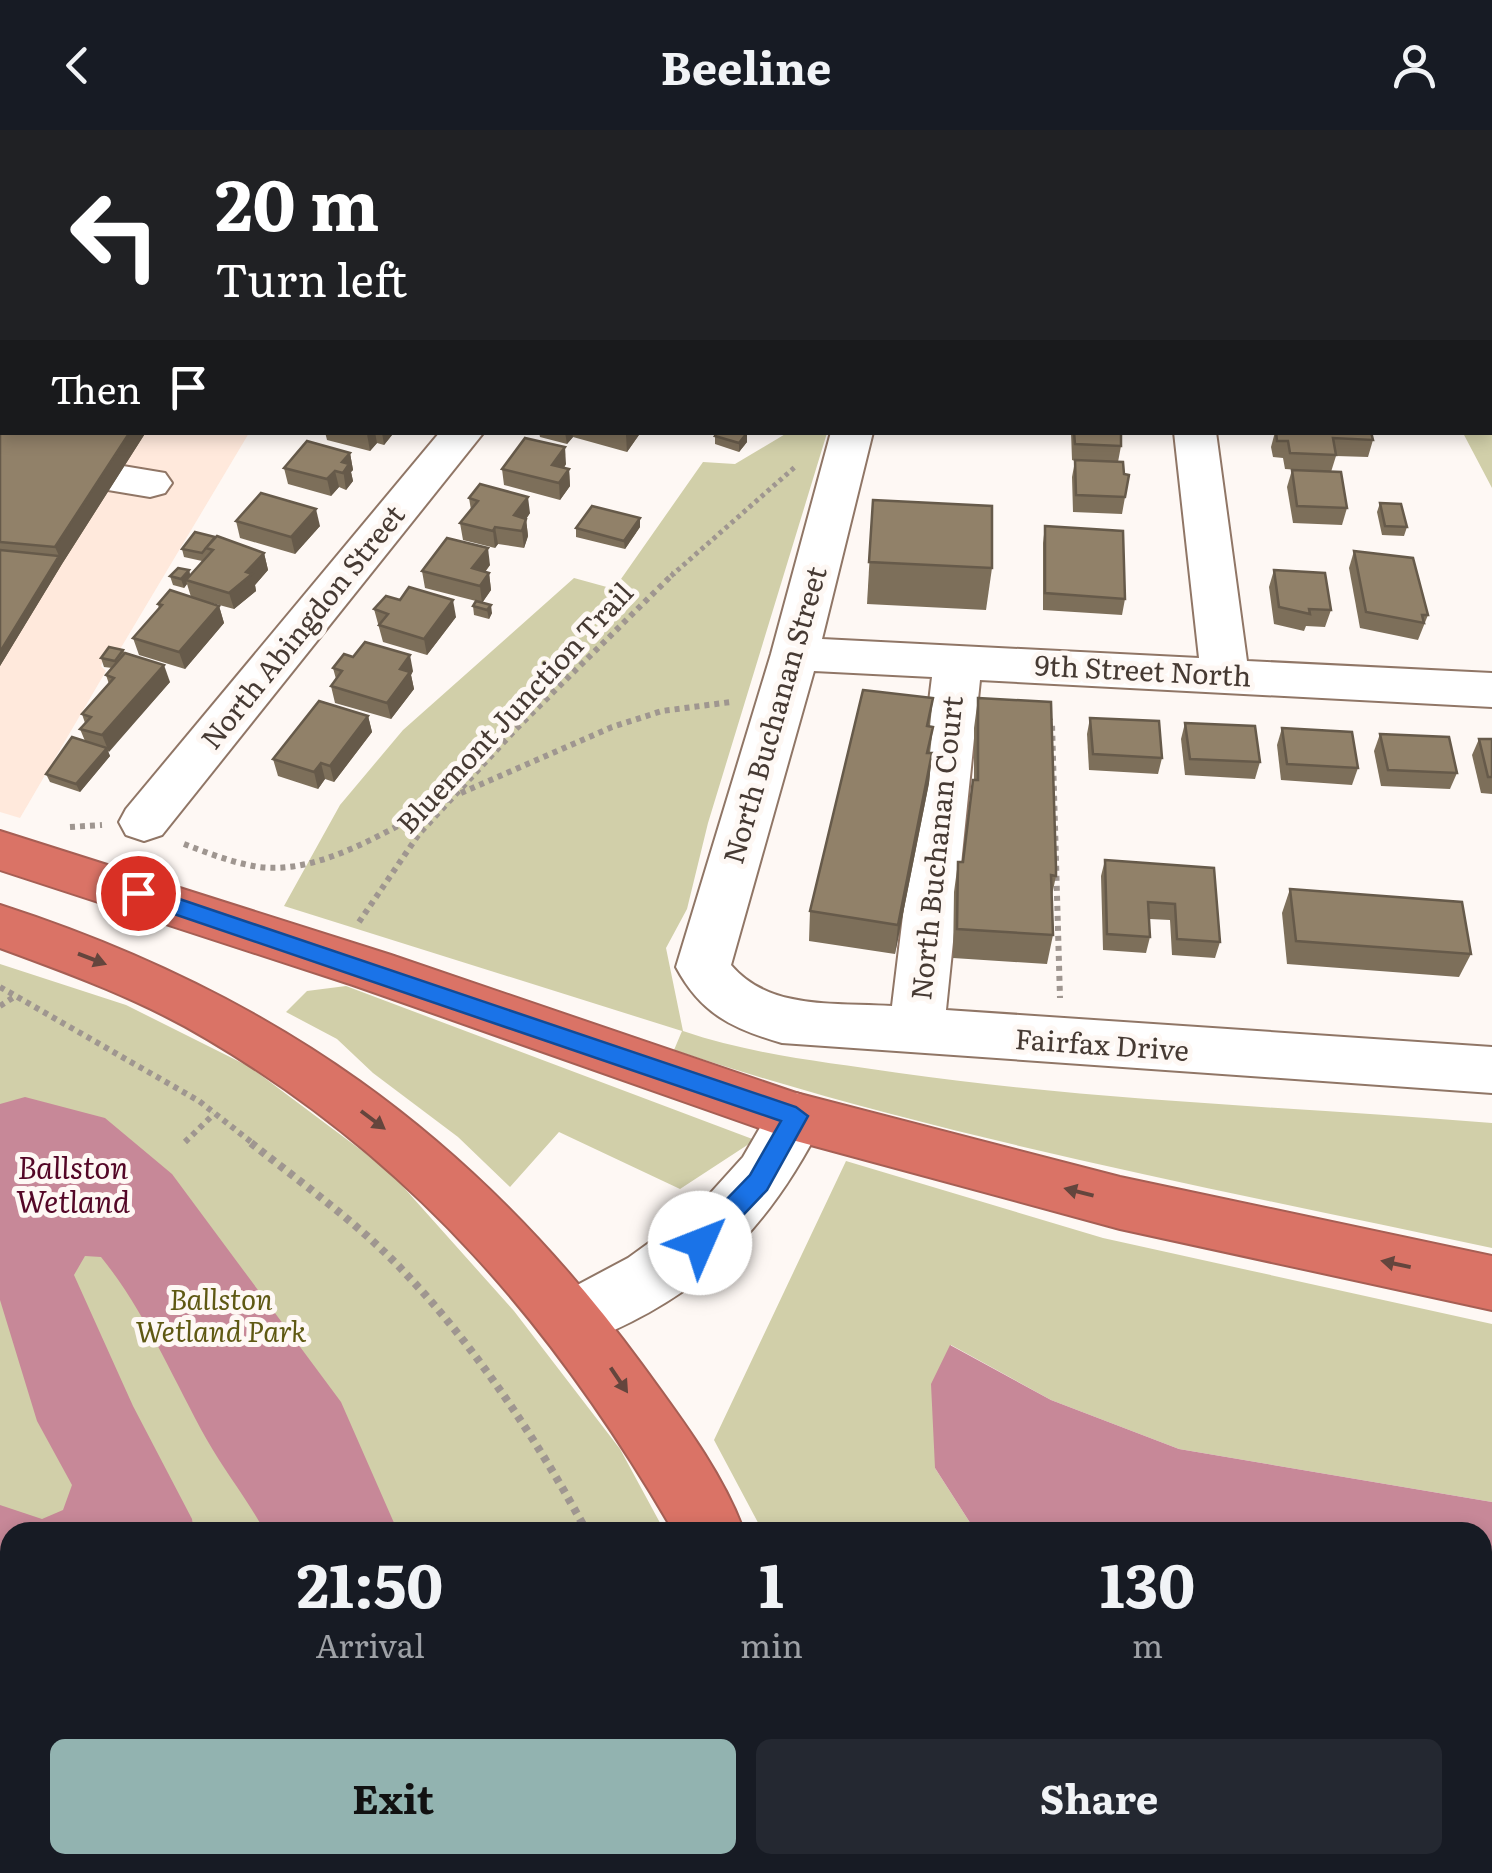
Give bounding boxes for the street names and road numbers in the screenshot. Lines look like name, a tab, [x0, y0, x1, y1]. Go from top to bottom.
street label: North Abingdon Street	[189, 494, 414, 757]
street label: North Buchanan Street	[710, 560, 836, 868]
street label: Bluemont Junction Trail	[386, 572, 641, 842]
street label: 9th Street North	[1034, 642, 1253, 696]
street label: North Buchanan Court	[898, 693, 972, 1002]
street label: Fairfax Drive	[1014, 1016, 1191, 1070]

